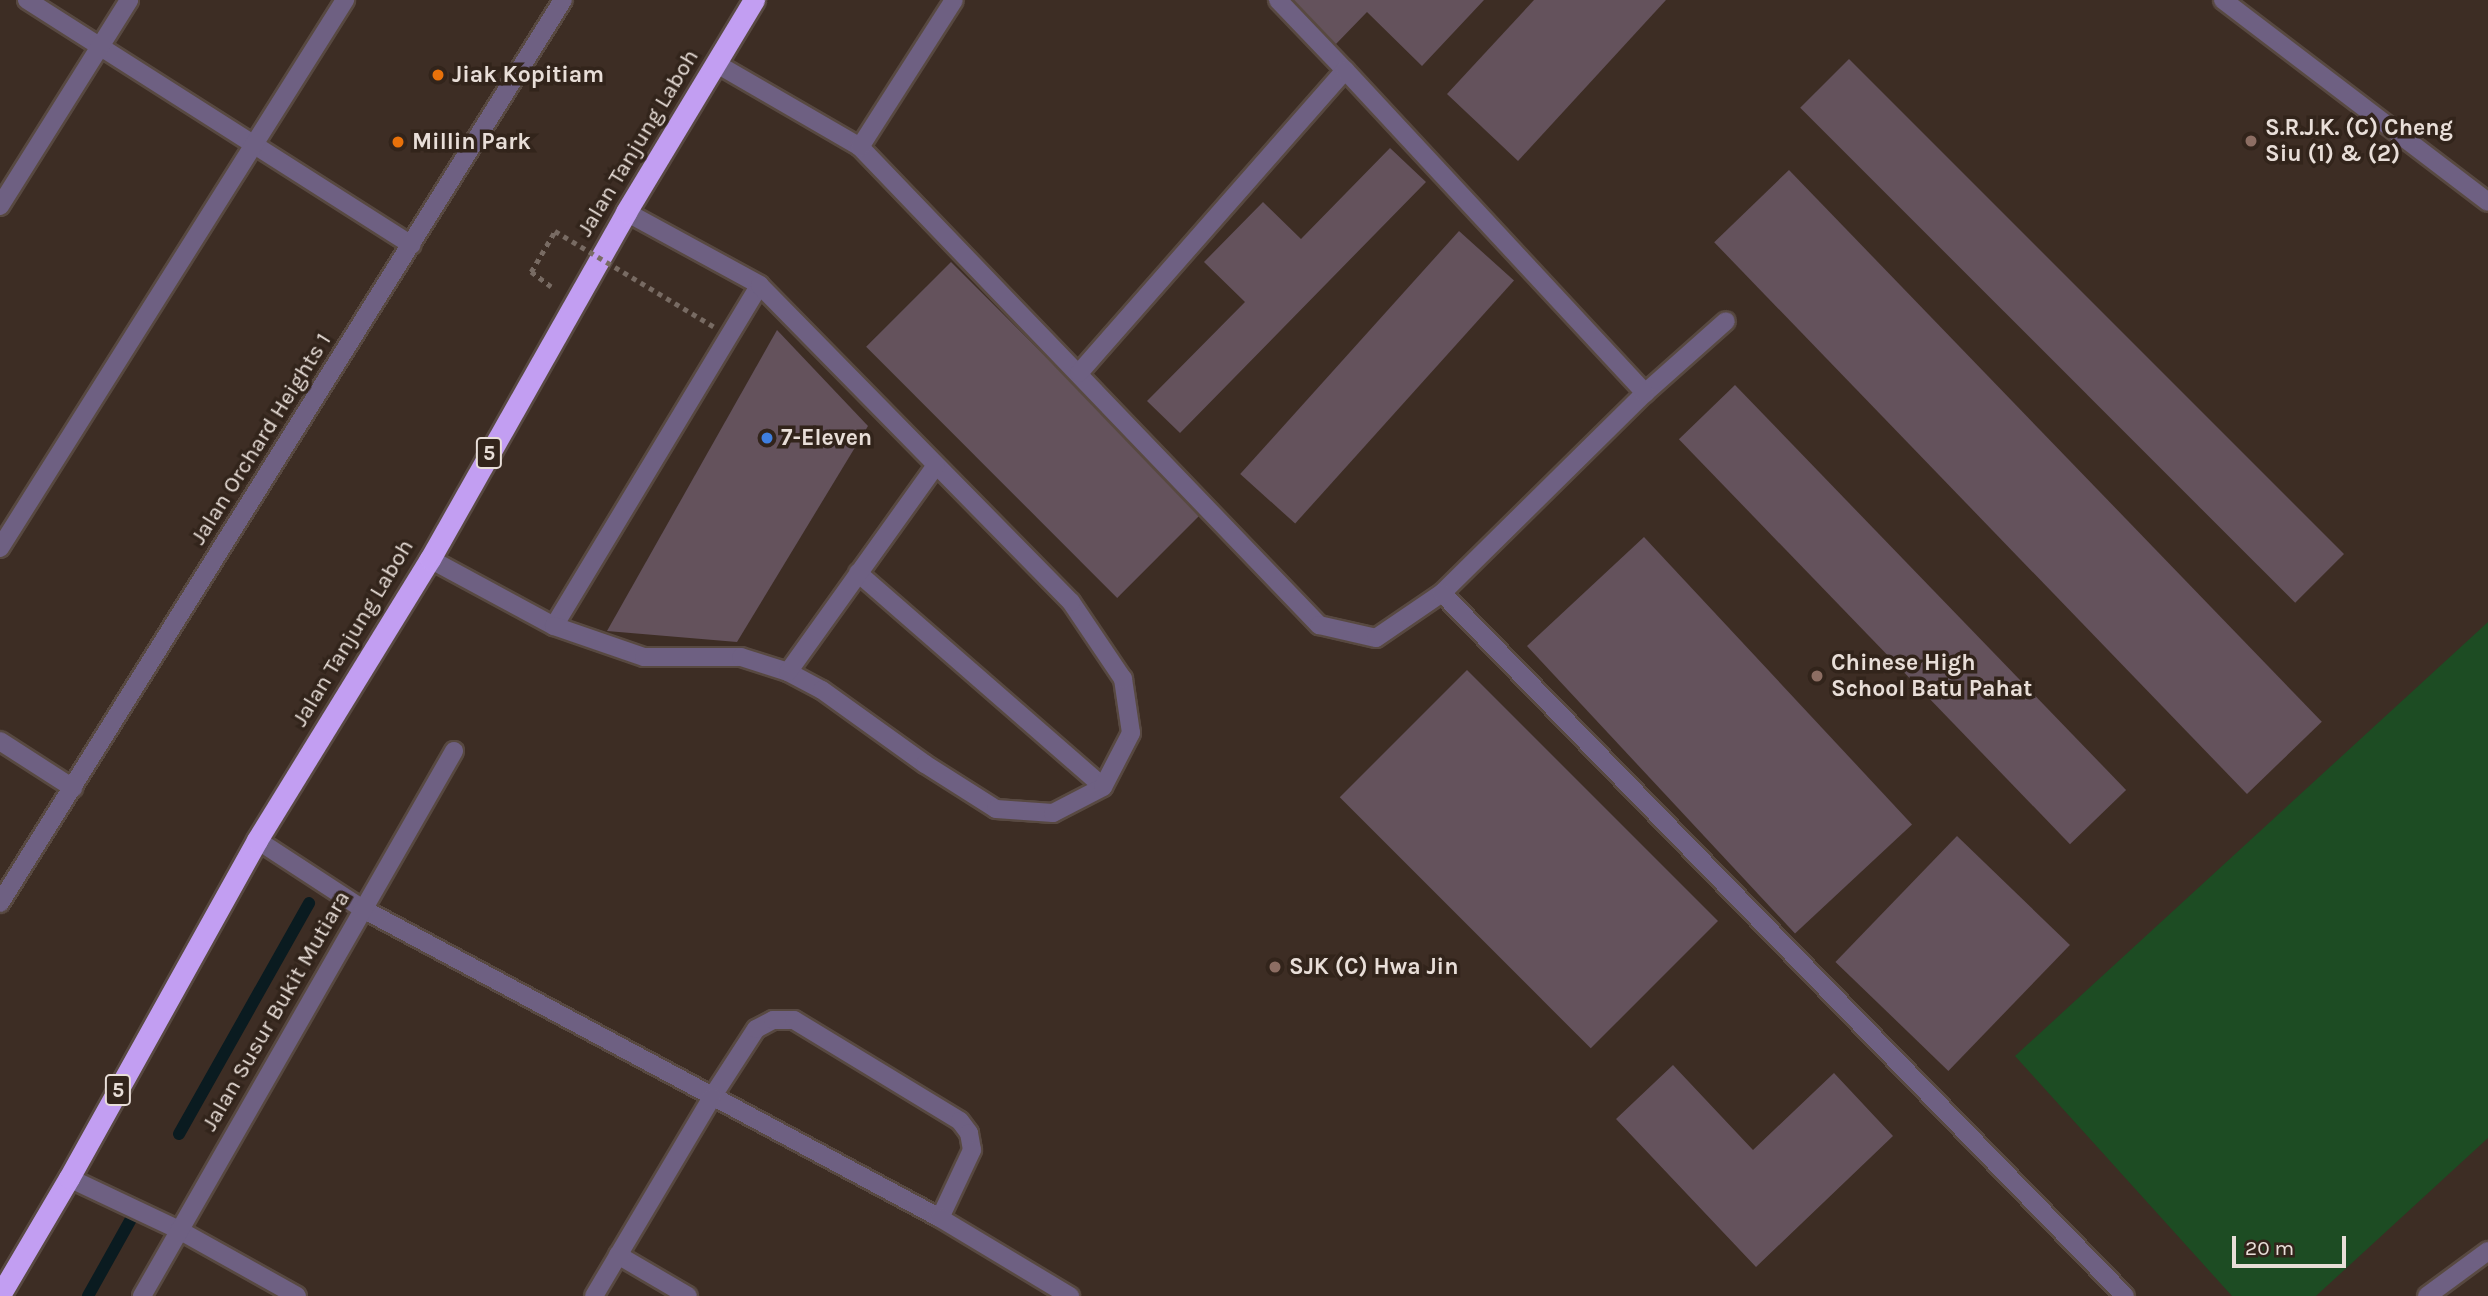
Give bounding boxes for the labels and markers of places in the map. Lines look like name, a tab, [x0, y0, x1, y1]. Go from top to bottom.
place label: Jiak Kopitiam	[452, 61, 604, 89]
marker: Jiak Kopitiam	[430, 67, 446, 83]
place label: S.R.J.K. (C) Cheng Siu (1) & (2)	[2265, 114, 2453, 168]
place label: Millin Park	[412, 128, 531, 156]
marker: S.R.J.K. (C) Cheng Siu (1) & (2)	[2243, 133, 2259, 149]
marker: Millin Park	[390, 134, 406, 150]
place label: 7-Eleven	[781, 424, 872, 452]
marker: 7-Eleven	[759, 430, 775, 446]
place label: Chinese High School Batu Pahat	[1831, 649, 2032, 703]
marker: Chinese High School Batu Pahat	[1809, 668, 1825, 684]
place label: SJK (C) Hwa Jin	[1289, 953, 1458, 981]
marker: SJK (C) Hwa Jin	[1267, 959, 1283, 975]

